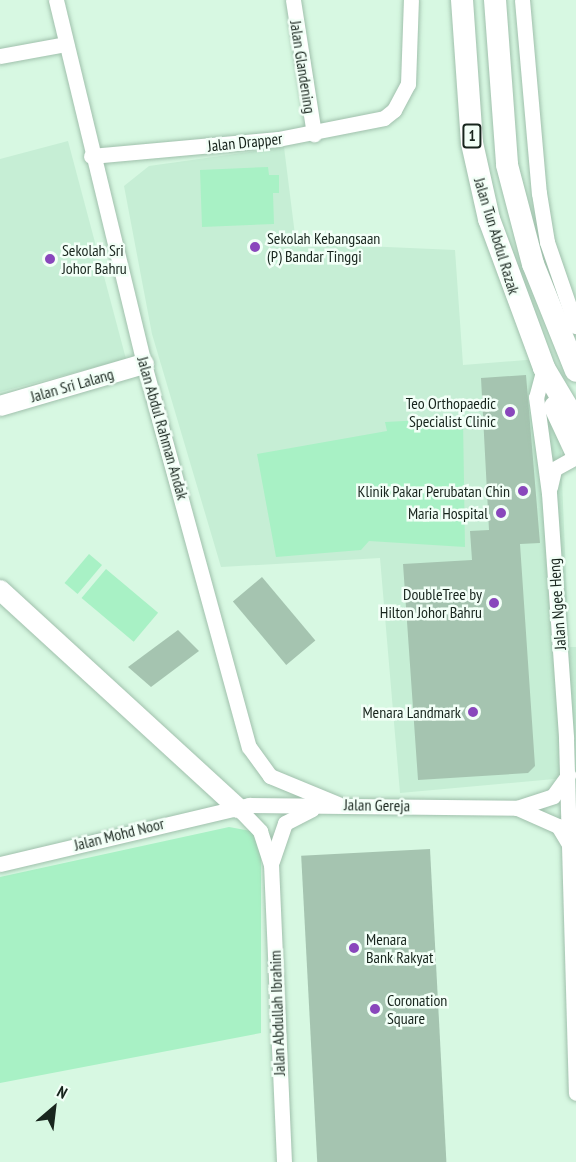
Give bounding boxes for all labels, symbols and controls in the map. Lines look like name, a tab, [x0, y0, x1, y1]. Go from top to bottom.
street label: Jalan Glandening	[286, 19, 320, 115]
road number: 1	[462, 124, 482, 148]
street label: Jalan Drapper	[207, 129, 283, 155]
street label: Jalan Tun Abdul Razak	[470, 175, 524, 297]
place label: Sekolah Kebangsaan (P) Bandar Tinggi	[267, 228, 380, 266]
place label: Sekolah Sri Johor Bahru	[62, 240, 127, 278]
marker: Sekolah Kebangsaan (P) Bandar Tinggi	[248, 240, 262, 254]
marker: Sekolah Sri Johor Bahru	[43, 252, 57, 266]
street label: Jalan Abdul Rahman Andak	[133, 354, 193, 502]
street label: Jalan Sri Lalang	[28, 364, 116, 406]
place label: Teo Orthopaedic Specialist Clinic	[406, 393, 496, 431]
marker: Teo Orthopaedic Specialist Clinic	[501, 403, 519, 421]
place label: Klinik Pakar Perubatan Chin	[357, 481, 510, 501]
marker: Klinik Pakar Perubatan Chin	[514, 482, 532, 500]
place label: Maria Hospital	[408, 503, 488, 523]
marker: Maria Hospital	[492, 504, 510, 522]
street label: Jalan Ngee Heng	[544, 557, 570, 651]
place label: DoubleTree by Hilton Johor Bahru	[380, 584, 482, 622]
marker: DoubleTree by Hilton Johor Bahru	[487, 596, 501, 610]
place label: Menara Landmark	[362, 702, 461, 722]
marker: Menara Landmark	[466, 705, 480, 719]
street label: Jalan Gereja	[344, 795, 410, 815]
street label: Jalan Mohd Noor	[72, 814, 166, 854]
place label: Menara Bank Rakyat	[366, 929, 434, 967]
marker: Menara Bank Rakyat	[347, 941, 361, 955]
street label: Jalan Abdullah Ibrahim	[265, 950, 289, 1076]
place label: Coronation Square	[387, 990, 447, 1028]
marker: Coronation Square	[368, 1002, 382, 1016]
north arrow	[24, 1078, 84, 1138]
text: N	[54, 1081, 71, 1103]

